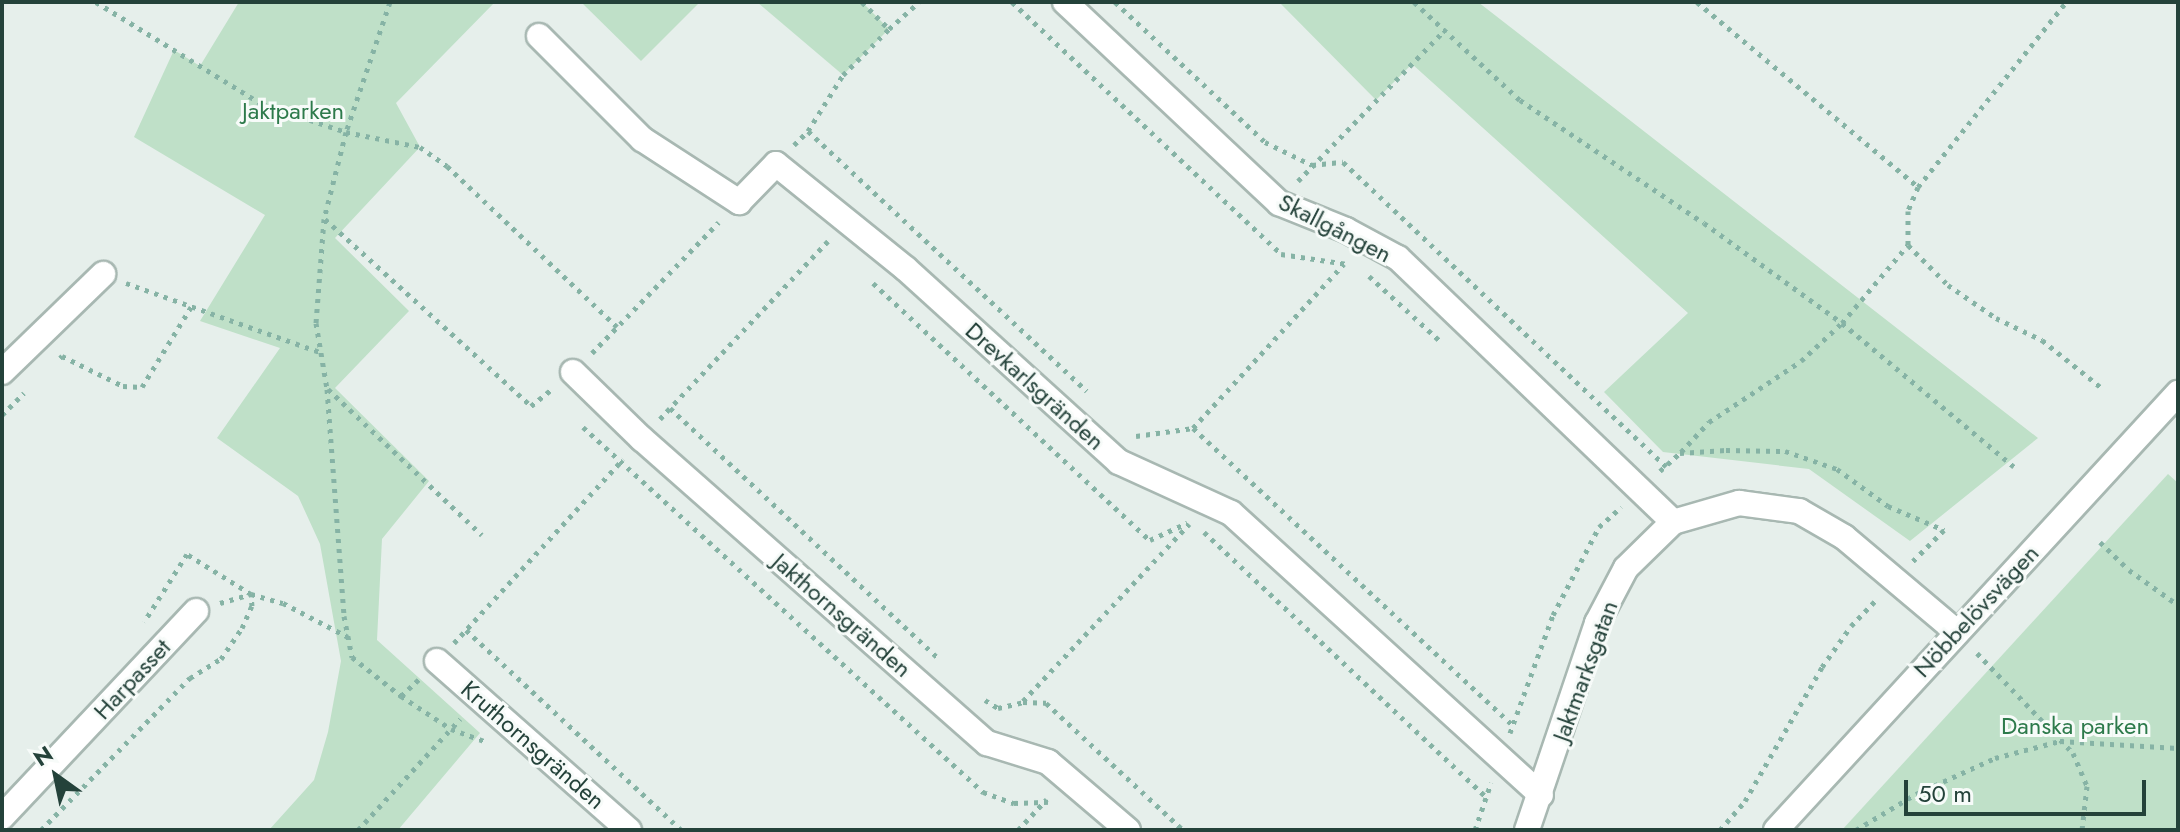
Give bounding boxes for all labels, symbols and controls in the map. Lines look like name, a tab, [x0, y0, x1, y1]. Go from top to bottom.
park label: Jaktparken	[242, 97, 344, 125]
street label: Skallgången	[1274, 187, 1396, 269]
street label: Drevkarlsgränden	[960, 316, 1110, 456]
street label: Nöbbelövsvägen	[1907, 539, 2045, 683]
street label: Jakthornsgränden	[767, 547, 917, 683]
street label: Jaktmarksgatan	[1546, 597, 1624, 745]
street label: Harpasset	[87, 633, 177, 725]
street label: Kruthornsgränden	[455, 675, 611, 815]
park label: Danska parken	[2001, 712, 2149, 740]
north arrow	[16, 736, 96, 816]
text: N	[27, 738, 59, 774]
scale bar	[1908, 764, 2150, 814]
text: 50 m	[1918, 776, 1972, 811]

